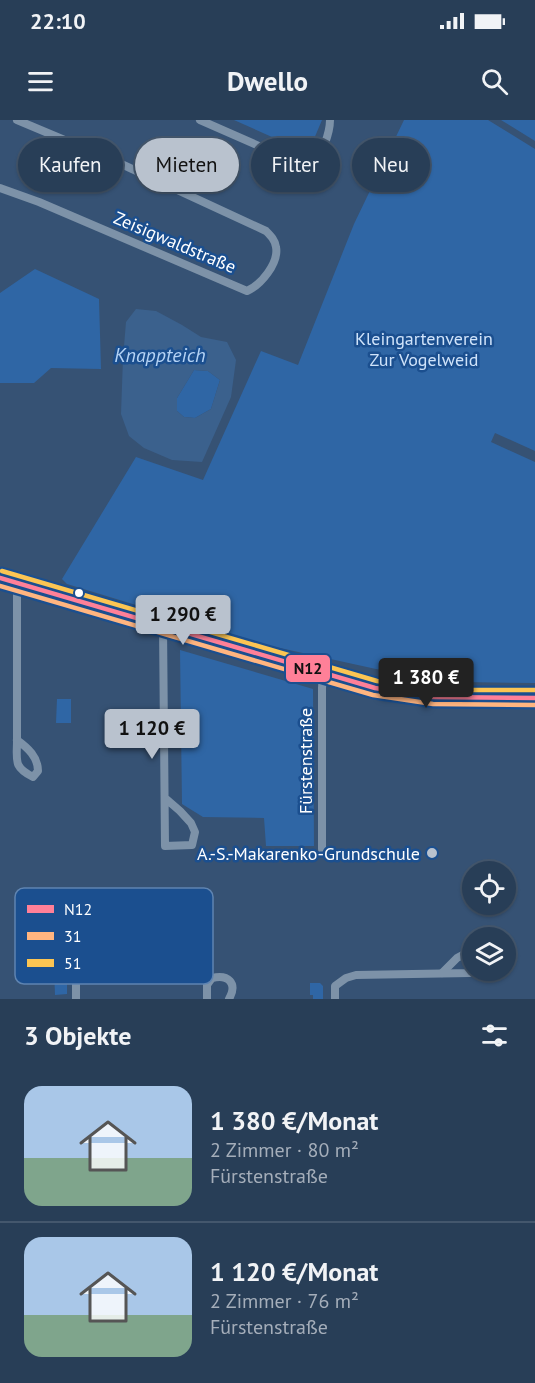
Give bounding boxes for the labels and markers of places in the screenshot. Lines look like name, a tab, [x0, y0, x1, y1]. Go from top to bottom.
unlabelled marker	[73, 587, 85, 599]
pin: 1 290 €	[128, 595, 238, 646]
pin: 1 380 €	[371, 658, 481, 709]
pin: 1 120 €	[97, 709, 207, 760]
place label: A.-S.-Makarenko-Grundschule	[197, 842, 420, 865]
marker: A.-S.-Makarenko-Grundschule	[425, 846, 439, 860]

